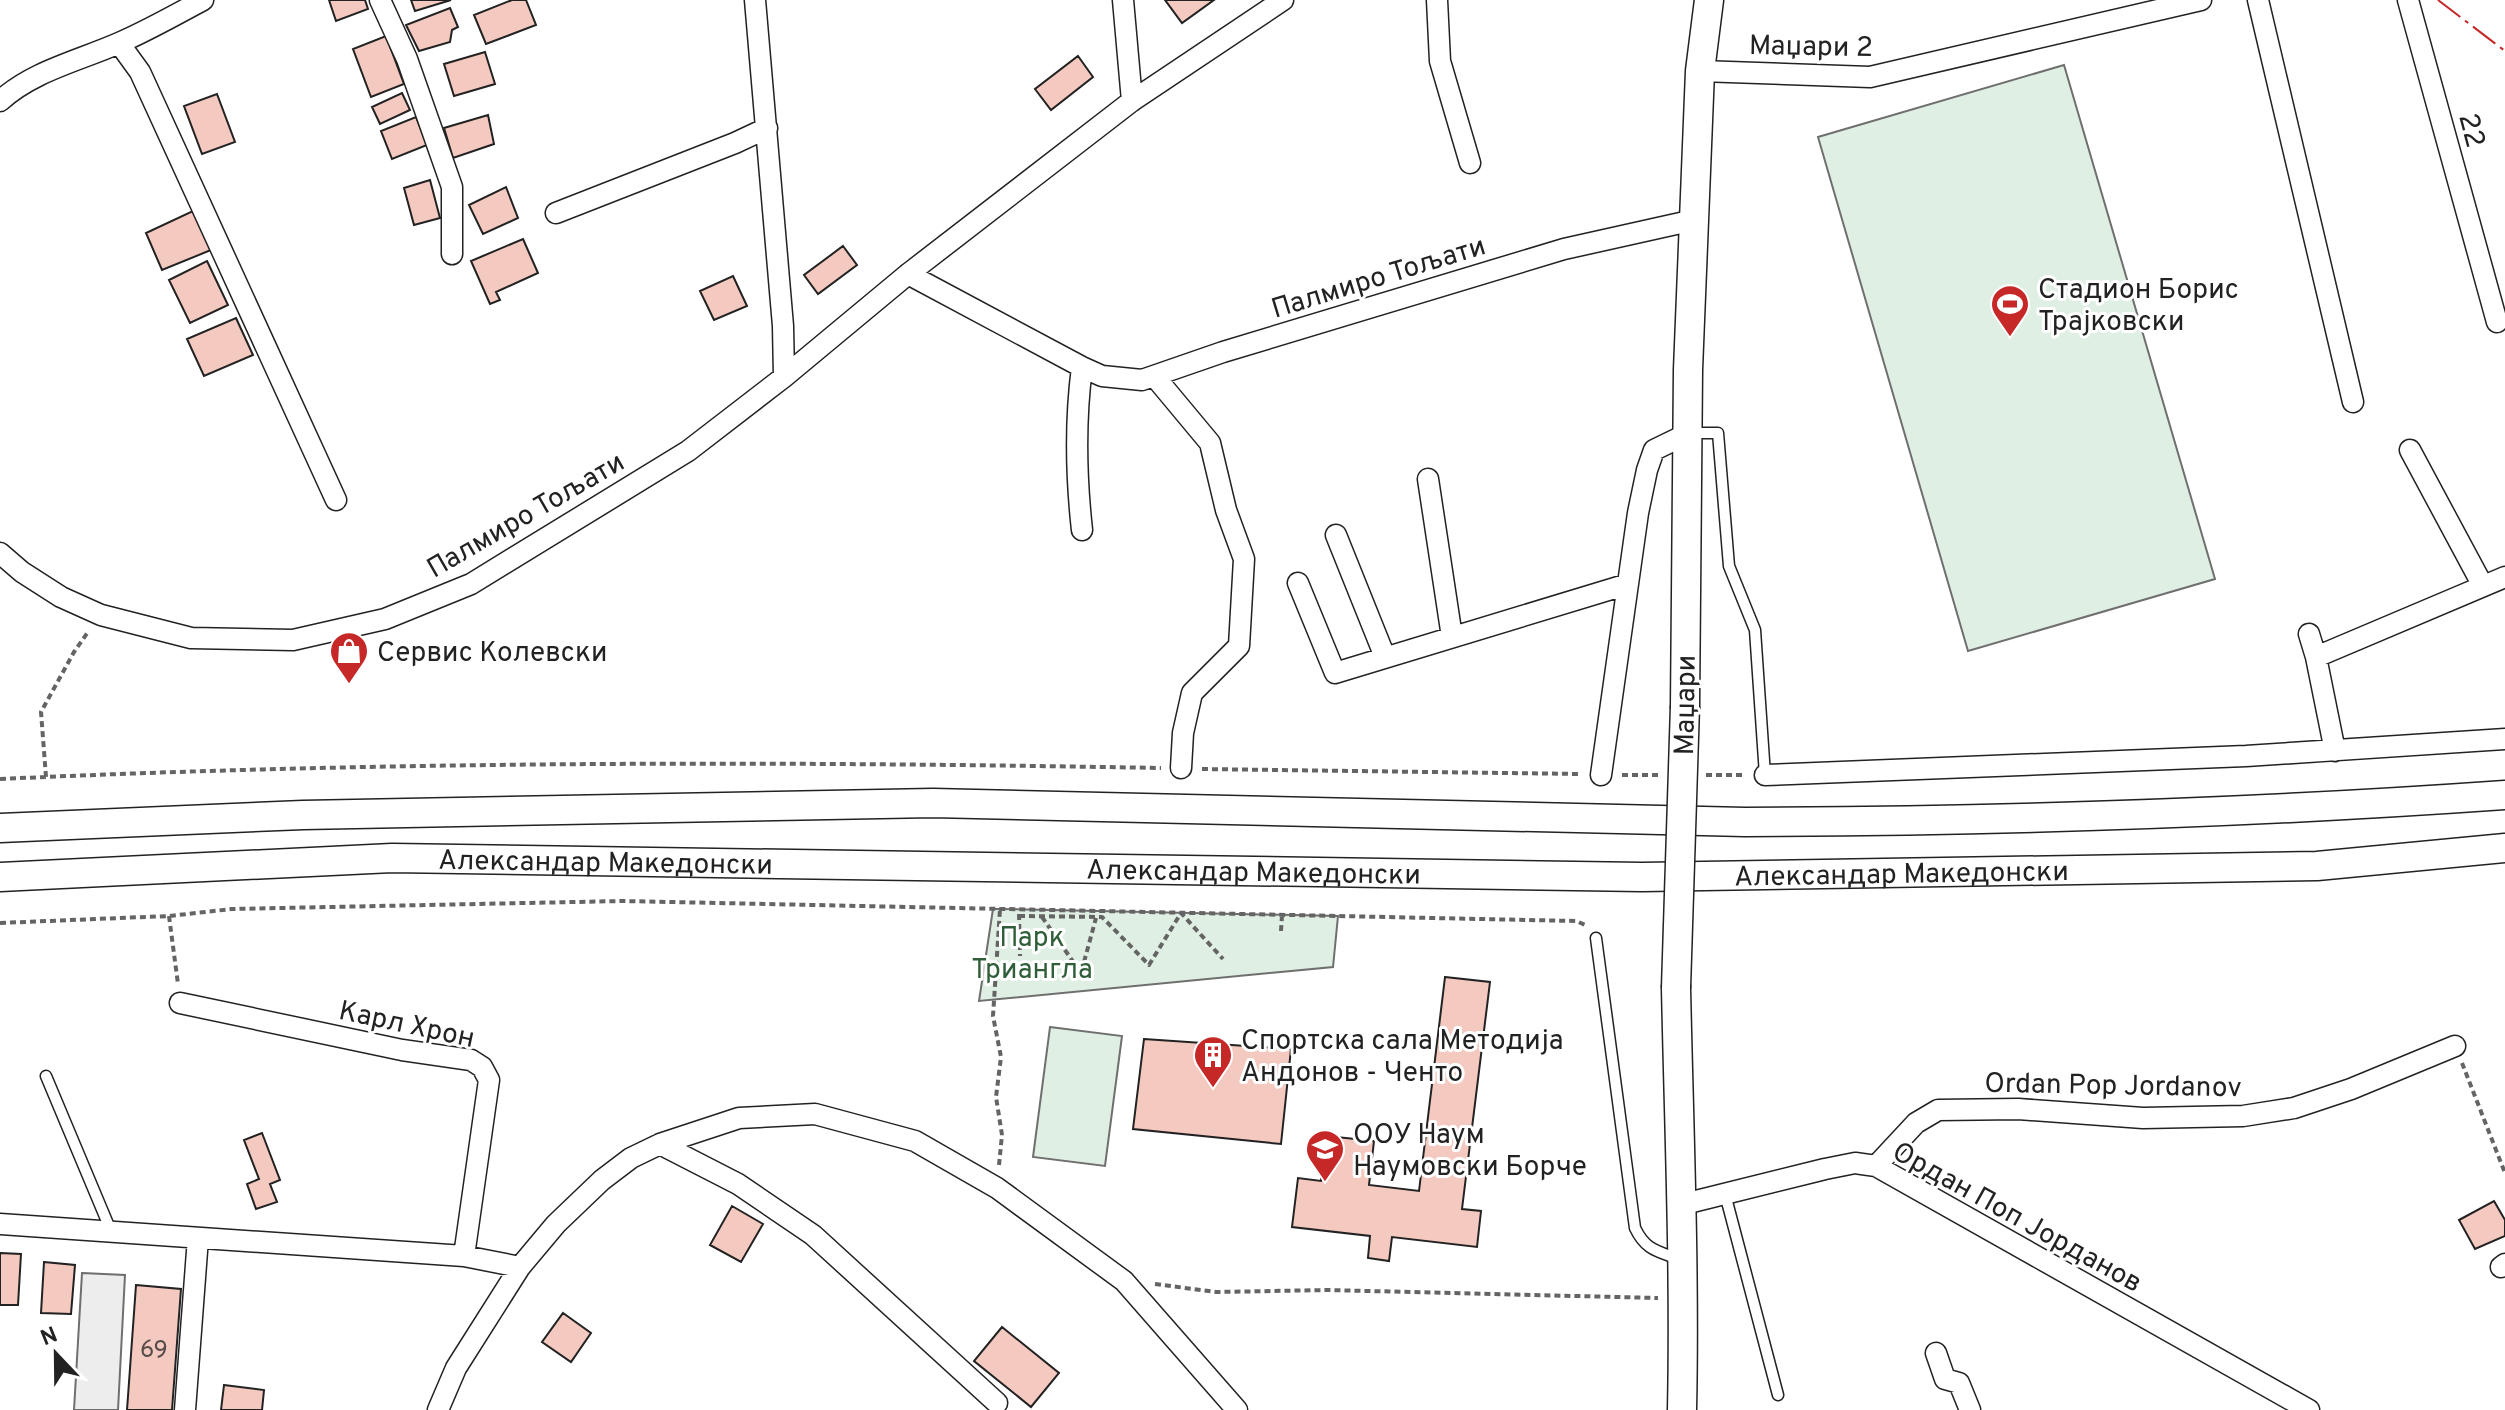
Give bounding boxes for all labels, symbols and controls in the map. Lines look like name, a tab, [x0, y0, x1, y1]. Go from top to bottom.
street label: Маџари 2	[1749, 29, 1873, 67]
street label: 22	[2448, 110, 2492, 152]
street label: Палмиро Тољати	[1267, 229, 1490, 329]
place label: Стадион Борис Трајковски	[2038, 273, 2239, 341]
sports icon: Стадион Борис Трајковски	[1989, 283, 2031, 338]
street label: Палмиро Тољати	[421, 445, 632, 588]
shop icon: Сервис Колевски	[328, 630, 370, 685]
place label: Сервис Колевски	[377, 636, 607, 672]
street label: Маџари	[1668, 654, 1706, 756]
street label: Александар Македонски	[438, 844, 773, 885]
street label: Александар Македонски	[1086, 854, 1421, 895]
street label: Александар Македонски	[1734, 855, 2069, 896]
park label: Парк Триангла	[971, 921, 1093, 989]
street label: Карл Хрон	[335, 994, 478, 1058]
place label: Спортска сала Методија Андонов - Ченто	[1241, 1024, 1564, 1092]
building icon: Спортска сала Методија Андонов - Ченто	[1192, 1034, 1234, 1089]
street label: Ordan Pop Jordanov	[1984, 1067, 2242, 1107]
place label: ООУ Наум Наумовски Борче	[1353, 1118, 1587, 1186]
school or university icon: ООУ Наум Наумовски Борче	[1304, 1128, 1346, 1183]
street label: Ордан Поп Јорданов	[1885, 1135, 2148, 1302]
north arrow	[16, 1314, 96, 1394]
text: N	[37, 1322, 62, 1353]
house number: 69	[140, 1336, 168, 1366]

